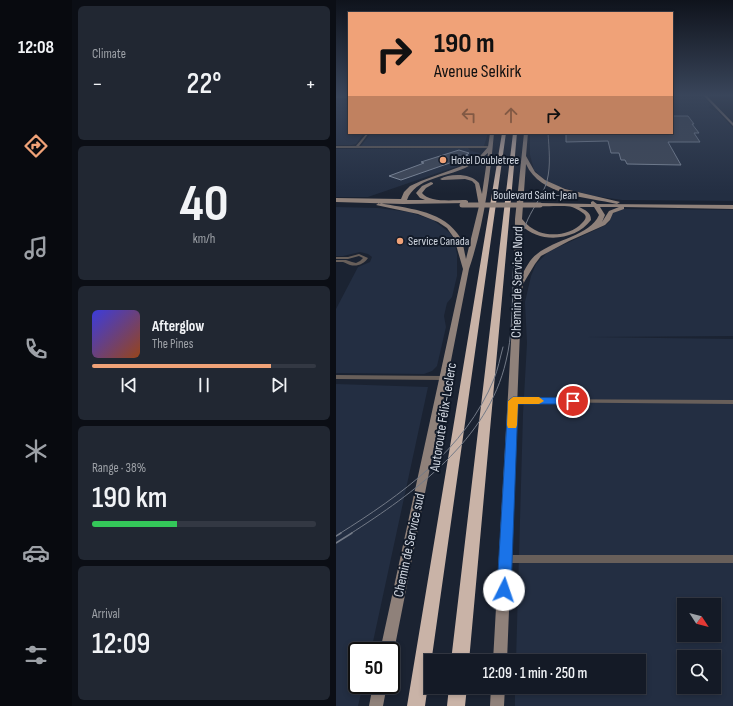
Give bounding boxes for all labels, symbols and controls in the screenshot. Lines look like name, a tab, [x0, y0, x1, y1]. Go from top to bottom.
text: 190 m	[434, 27, 495, 60]
icon: right	[368, 28, 420, 80]
text: 12:08	[18, 37, 54, 58]
text: Climate	[92, 46, 126, 62]
text: Avenue Selkirk	[434, 61, 521, 82]
text: 22°	[187, 66, 221, 102]
text: −	[92, 71, 103, 98]
text: +	[305, 71, 316, 98]
icon: left	[458, 104, 480, 126]
icon: ahead	[500, 104, 522, 126]
icon: right	[542, 104, 564, 126]
icon: directions	[22, 132, 50, 160]
place label: Hotel Doubletree	[451, 153, 519, 168]
marker: Hotel Doubletree	[438, 155, 448, 165]
text: 40	[180, 173, 228, 236]
street label: Boulevard Saint-Jean	[493, 188, 577, 203]
street label: Chemin de Service Nord	[508, 226, 526, 338]
text: km/h	[193, 231, 215, 247]
icon: music	[22, 234, 50, 262]
place label: Service Canada	[408, 234, 470, 249]
marker: Service Canada	[395, 236, 405, 246]
text: Afterglow	[152, 317, 204, 336]
icon: phone	[22, 335, 50, 363]
text: The Pines	[152, 336, 193, 352]
street label: Autoroute Félix-Leclerc	[426, 361, 460, 474]
icon: previous	[118, 374, 140, 396]
icon: pause	[193, 374, 215, 396]
icon: next	[268, 374, 290, 396]
pin	[556, 384, 590, 418]
icon: arrive	[562, 390, 584, 412]
icon: climate	[22, 437, 50, 465]
text: Range · 38%	[92, 460, 146, 476]
text: 190 km	[92, 480, 167, 516]
street label: Chemin de Service sud	[390, 491, 428, 599]
icon: car	[22, 539, 50, 567]
position arrow	[483, 569, 525, 611]
north arrow	[677, 598, 721, 642]
map controls	[677, 598, 721, 694]
text: Arrival	[92, 606, 120, 622]
text: 12:09	[92, 626, 150, 662]
icon: filters	[22, 641, 50, 669]
speed limit sign: 50	[348, 642, 400, 694]
button: search	[677, 650, 721, 694]
text: 12:09 · 1 min · 250 m	[483, 664, 587, 683]

